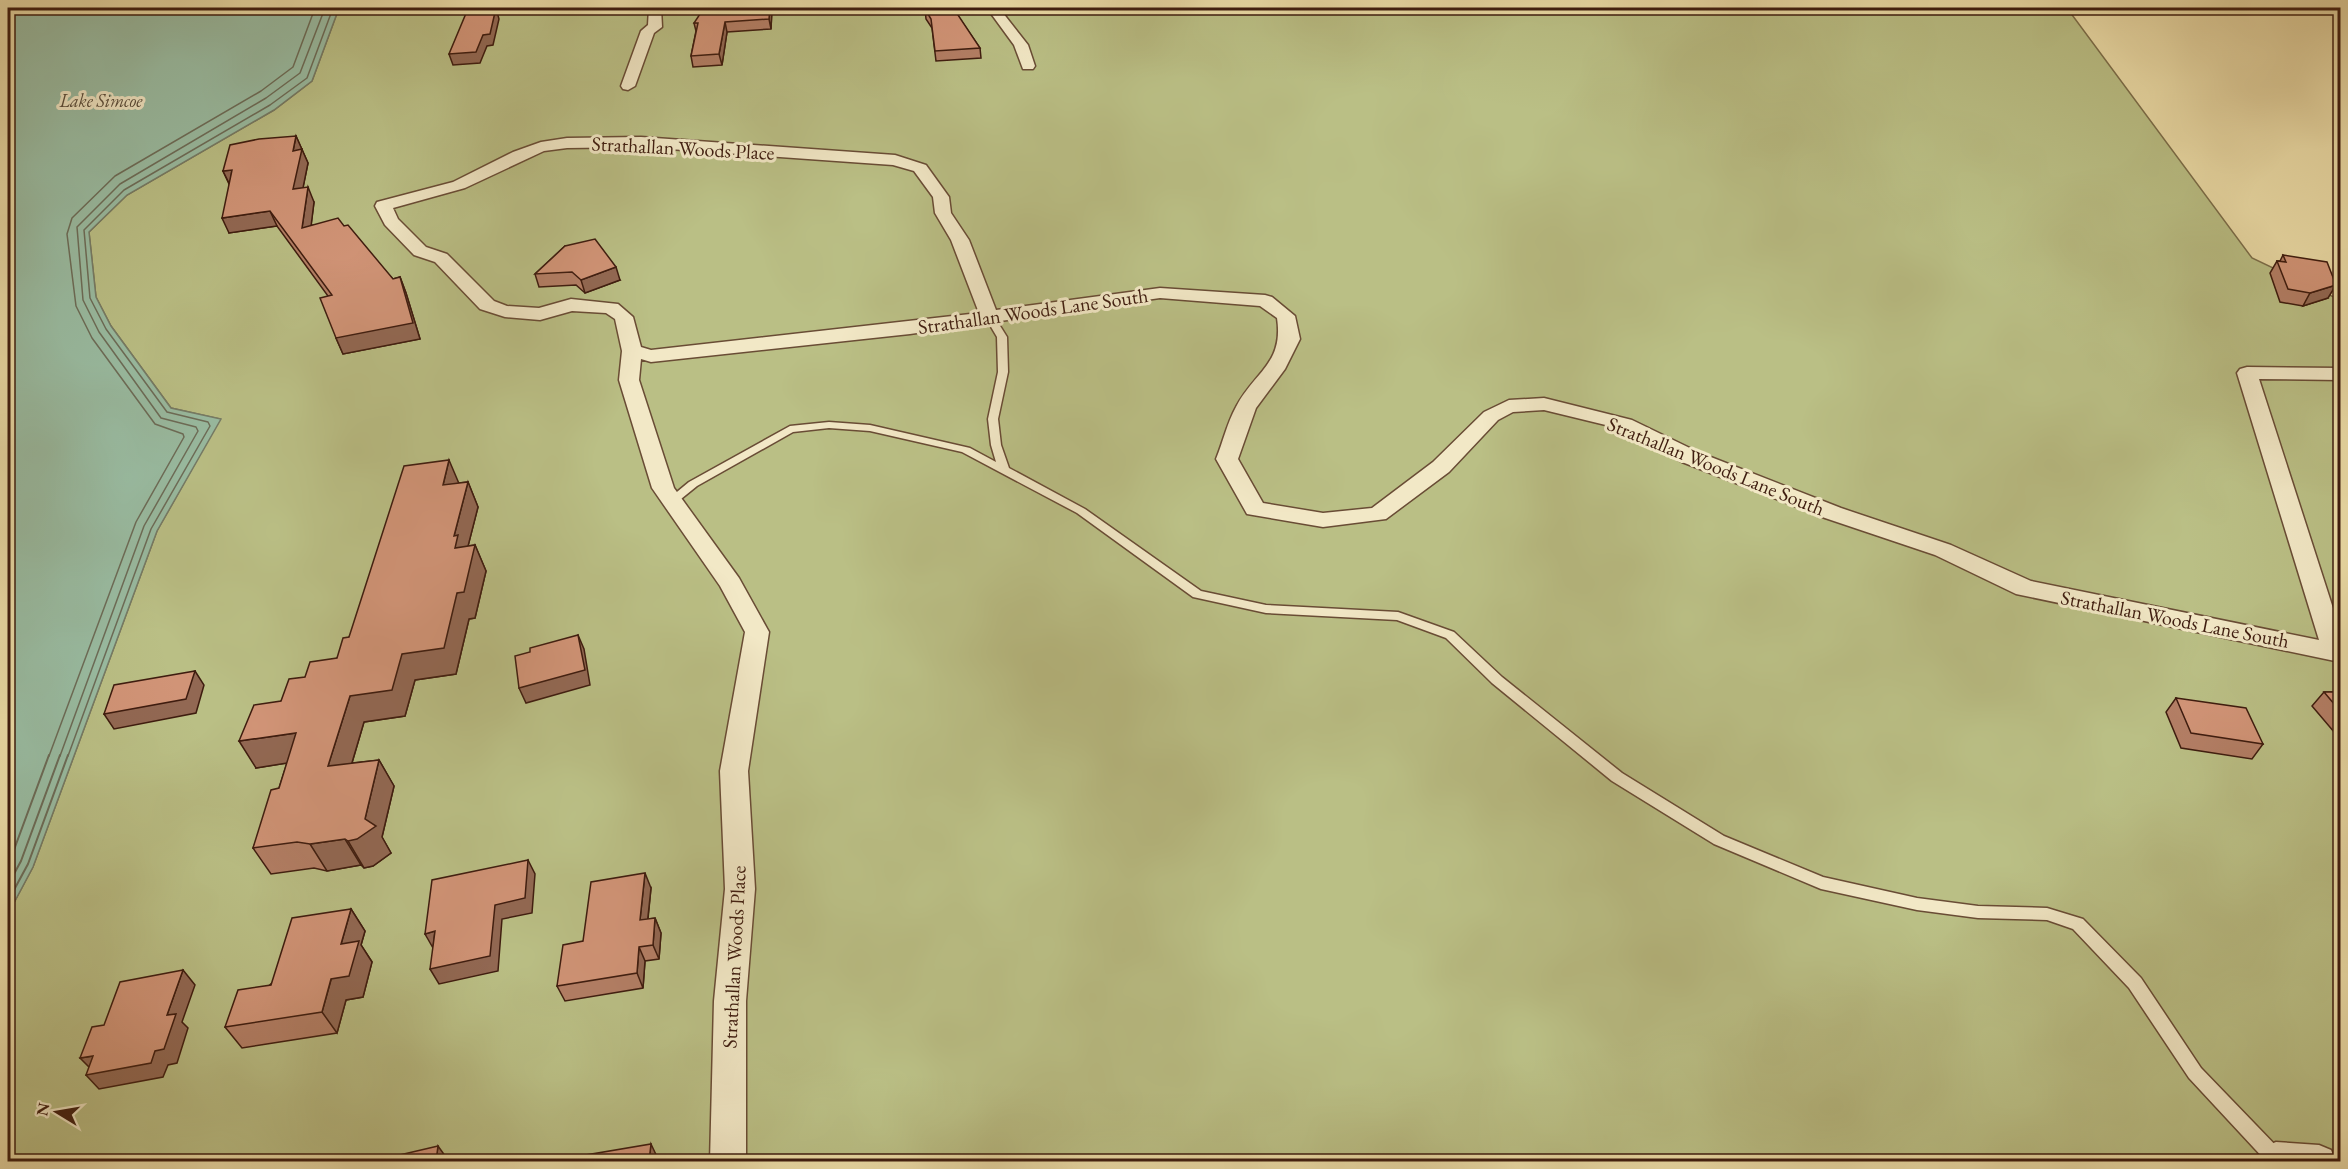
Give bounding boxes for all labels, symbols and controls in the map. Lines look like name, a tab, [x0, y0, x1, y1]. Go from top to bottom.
water label: Lake Simcoe	[59, 89, 143, 112]
street label: Strathallan Woods Place	[591, 130, 775, 166]
street label: Strathallan Woods Lane South	[916, 282, 1150, 340]
street label: Strathallan Woods Lane South	[1604, 410, 1828, 522]
street label: Strathallan Woods Lane South	[2059, 584, 2291, 654]
street label: Strathallan Woods Place	[716, 865, 752, 1049]
north arrow	[27, 1082, 87, 1142]
text: N	[31, 1101, 54, 1118]

